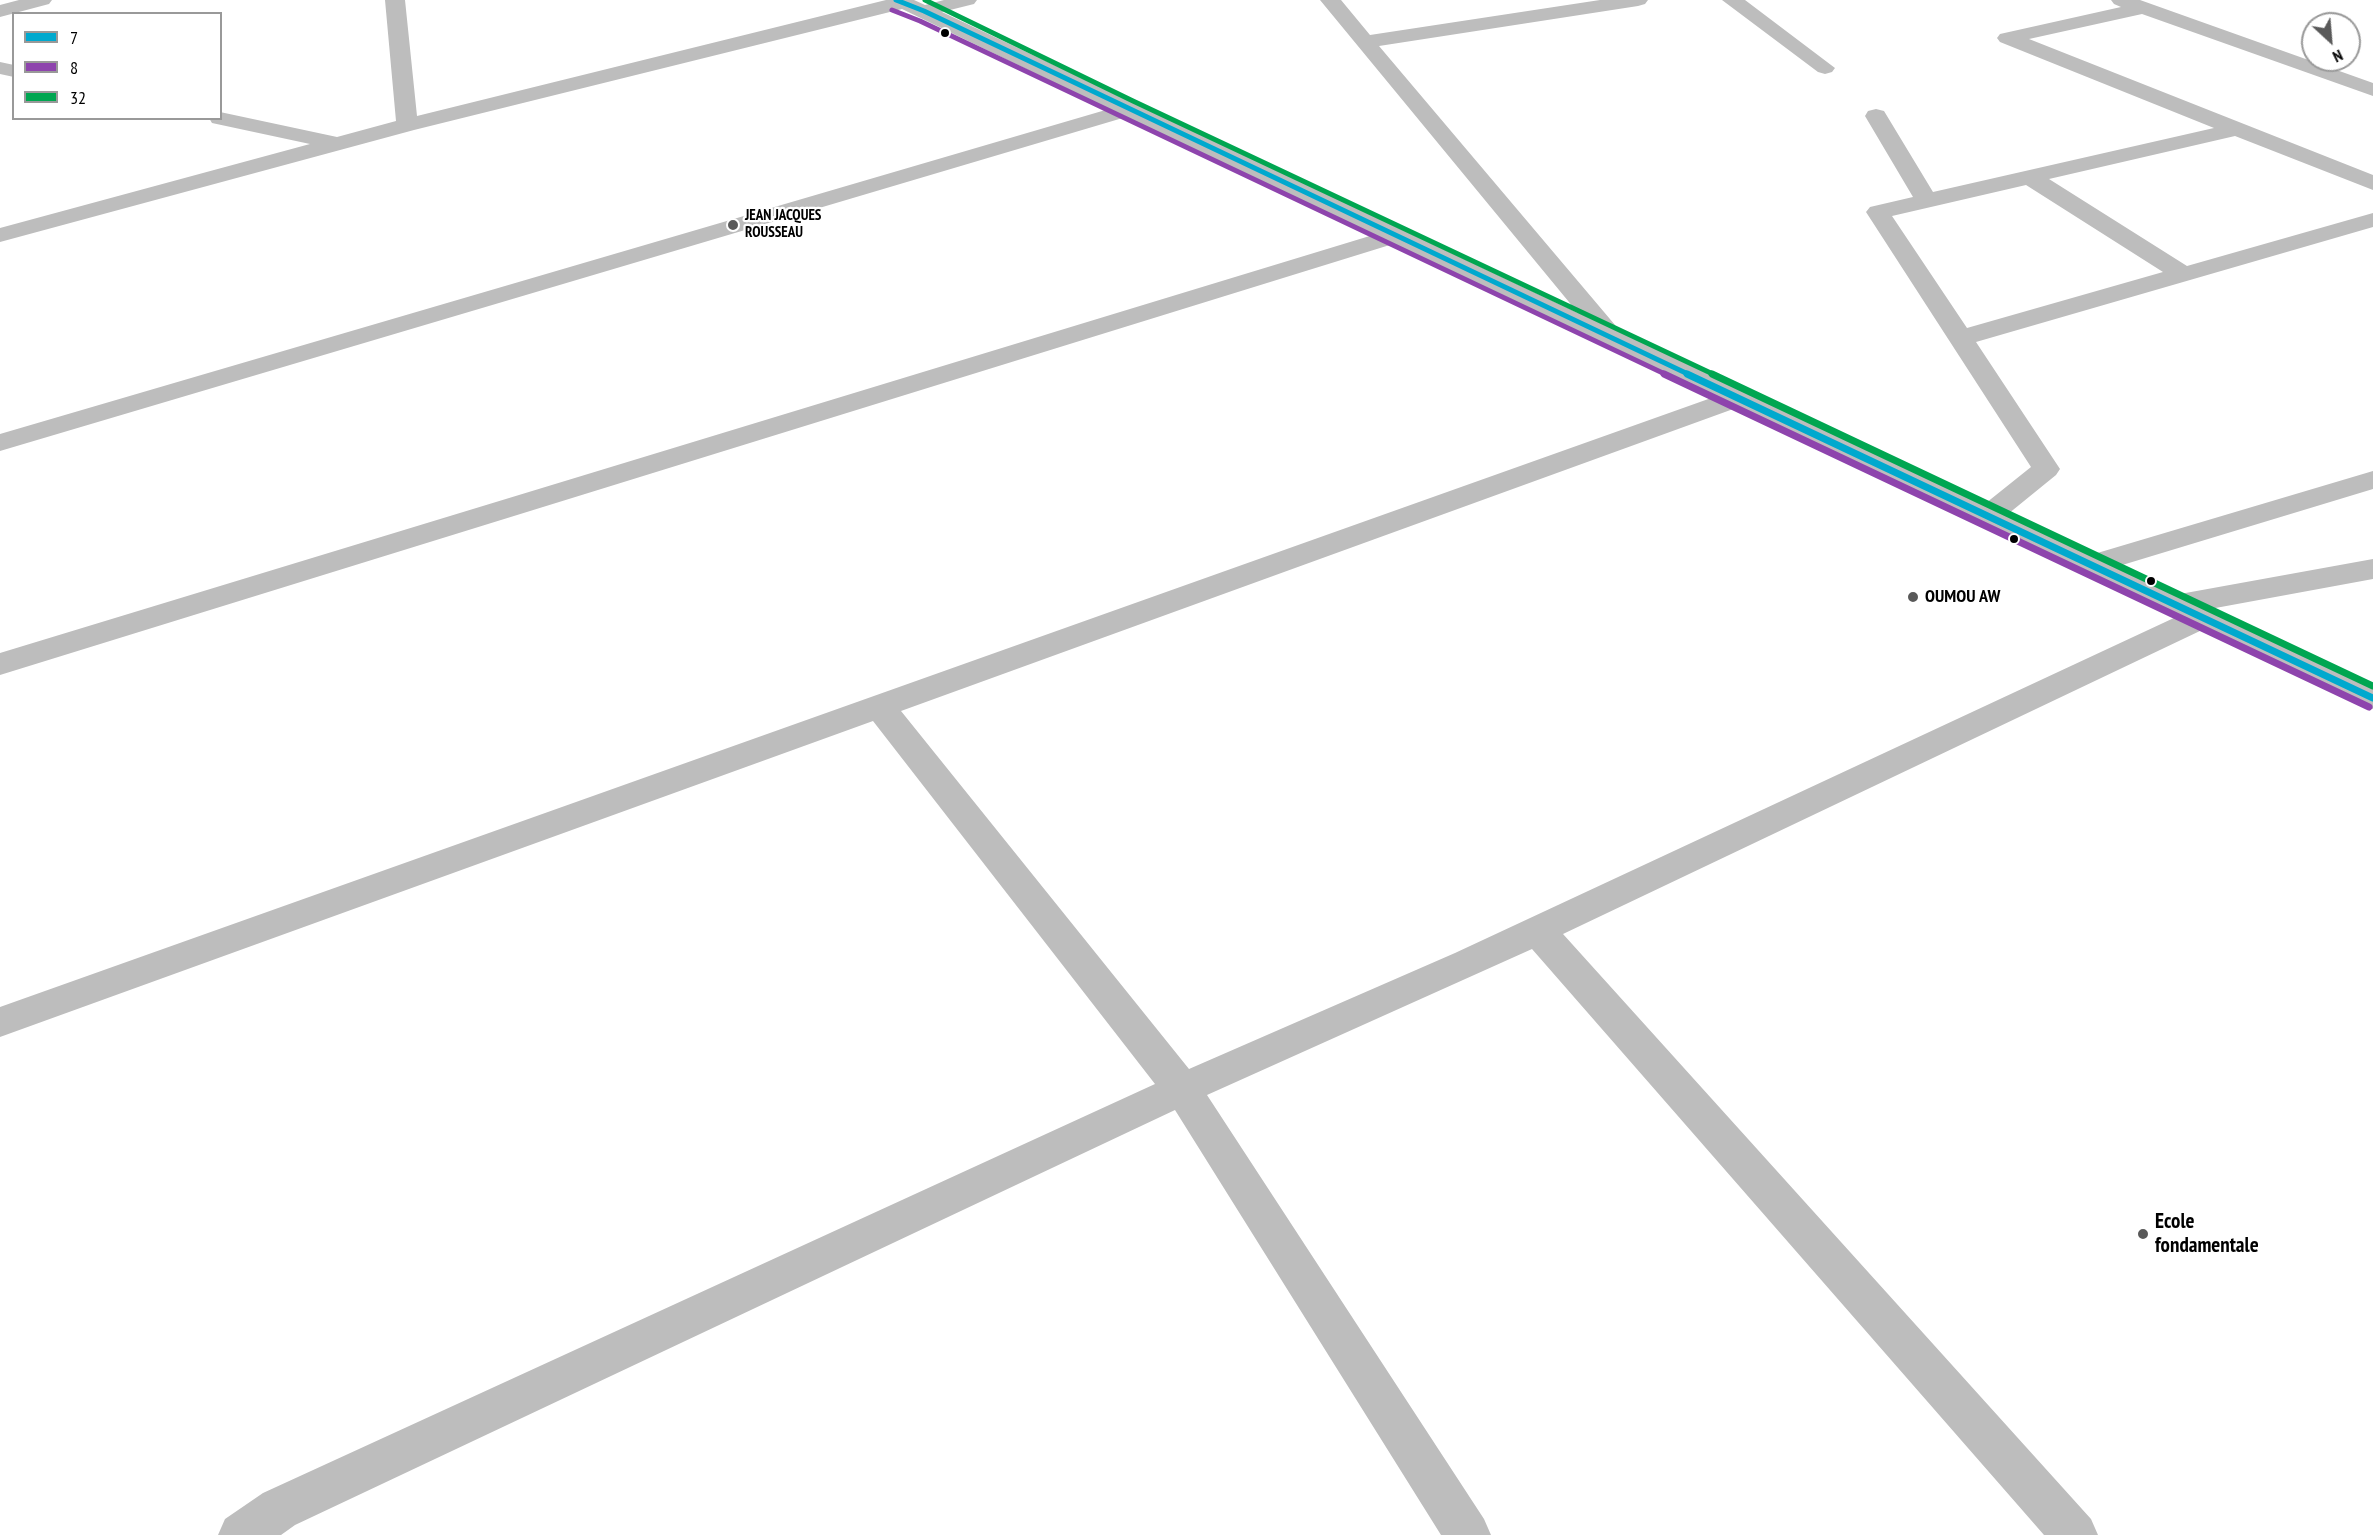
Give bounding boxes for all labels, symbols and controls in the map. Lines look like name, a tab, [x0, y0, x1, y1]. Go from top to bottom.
legend	[12, 12, 222, 120]
north arrow	[2301, 12, 2361, 72]
text: 7	[70, 26, 78, 49]
unlabelled marker	[939, 27, 951, 39]
text: N	[2330, 45, 2346, 67]
text: 8	[70, 56, 78, 79]
text: 32	[70, 86, 86, 109]
place label: JEAN JACQUES ROUSSEAU	[745, 207, 821, 242]
marker: JEAN JACQUES ROUSSEAU	[726, 218, 740, 232]
unlabelled marker	[2008, 533, 2020, 545]
unlabelled marker	[2145, 575, 2157, 587]
place label: OUMOU AW	[1925, 586, 2000, 608]
marker: OUMOU AW	[1906, 590, 1920, 604]
place label: Ecole fondamentale	[2155, 1209, 2259, 1259]
marker: Ecole fondamentale	[2136, 1227, 2150, 1241]

